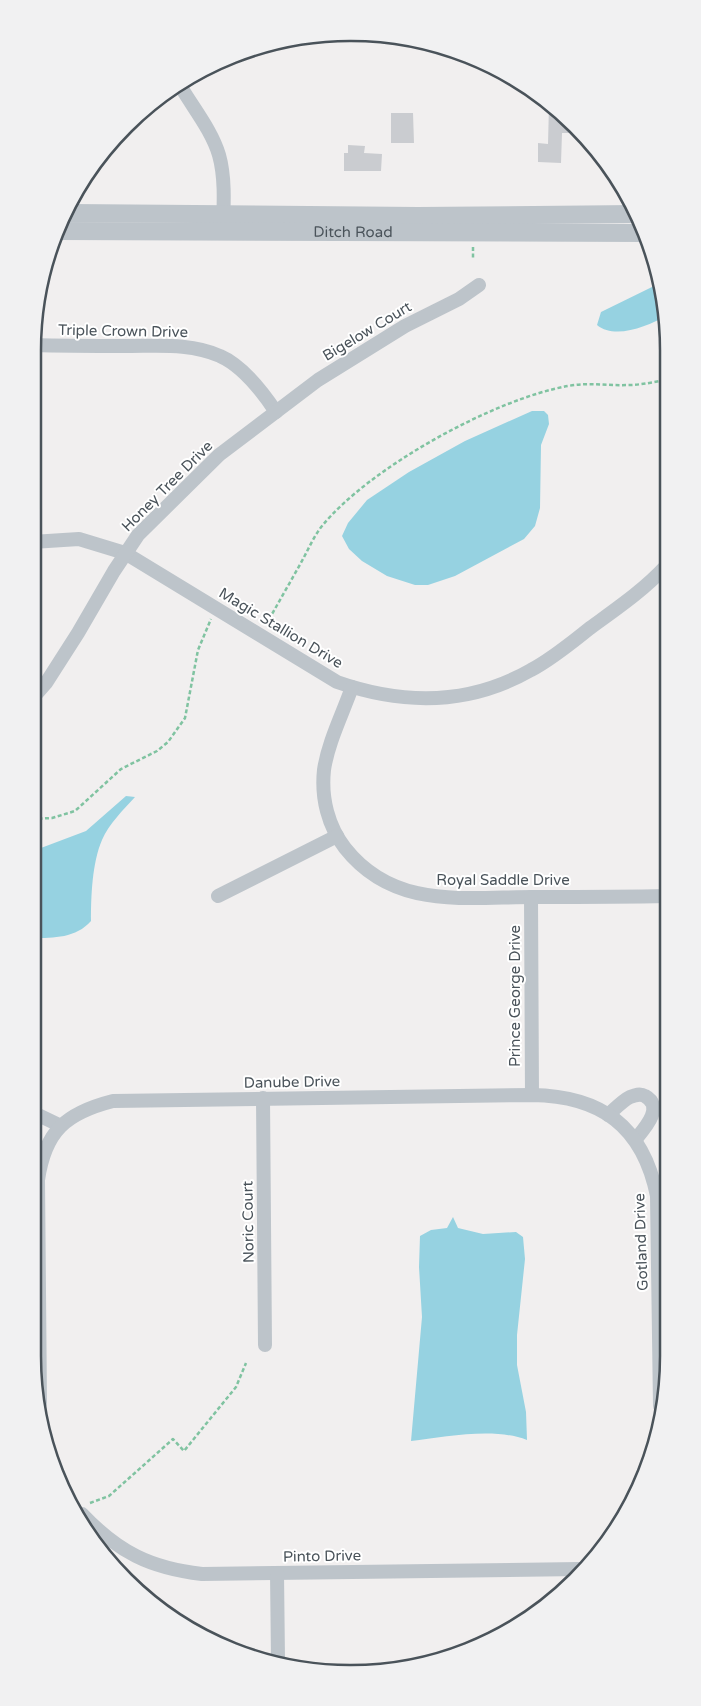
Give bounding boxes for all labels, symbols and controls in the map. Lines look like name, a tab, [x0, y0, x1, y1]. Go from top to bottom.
street label: Ditch Road	[313, 223, 393, 241]
street label: Bigelow Court	[319, 297, 415, 365]
street label: Triple Crown Drive	[58, 321, 188, 341]
street label: Honey Tree Drive	[118, 437, 216, 535]
street label: Magic Stallion Drive	[216, 584, 346, 672]
street label: Royal Saddle Drive	[436, 871, 570, 889]
street label: Prince George Drive	[506, 925, 524, 1067]
street label: Danube Drive	[244, 1072, 340, 1092]
street label: Noric Court	[238, 1180, 258, 1263]
street label: Gotland Drive	[630, 1193, 652, 1291]
street label: Pinto Drive	[283, 1546, 361, 1566]

